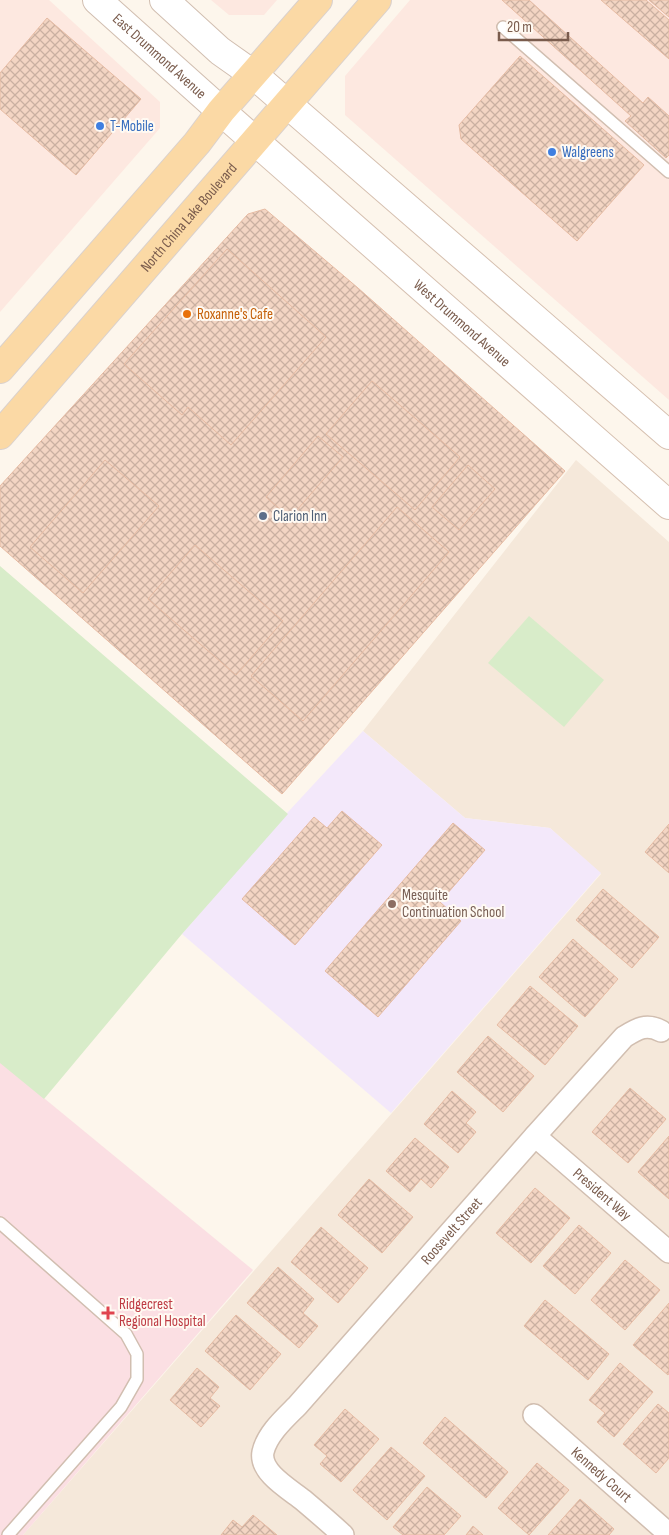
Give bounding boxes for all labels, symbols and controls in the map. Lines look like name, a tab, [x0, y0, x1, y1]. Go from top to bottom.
street label: East Drummond Avenue	[108, 10, 210, 103]
scale bar	[499, 10, 568, 42]
text: 20 m	[507, 18, 532, 37]
place label: T-Mobile	[110, 117, 154, 136]
marker: T-Mobile	[94, 120, 106, 132]
place label: Walgreens	[562, 143, 614, 162]
marker: Walgreens	[546, 146, 558, 158]
street label: North China Lake Boulevard	[137, 159, 241, 276]
street label: West Drummond Avenue	[409, 276, 514, 371]
place label: Roxanne's Cafe	[197, 305, 273, 324]
marker: Roxanne's Cafe	[181, 308, 193, 320]
place label: Clarion Inn	[273, 507, 327, 526]
marker: Clarion Inn	[257, 510, 269, 522]
place label: Mesquite Continuation School	[402, 886, 504, 922]
marker: Mesquite Continuation School	[386, 898, 398, 910]
street label: President Way	[569, 1164, 635, 1225]
street label: Roosevelt Street	[417, 1193, 487, 1269]
place label: Ridgecrest Regional Hospital	[119, 1295, 205, 1331]
marker: Ridgecrest Regional Hospital	[101, 1306, 115, 1320]
street label: Kennedy Court	[567, 1443, 636, 1507]

